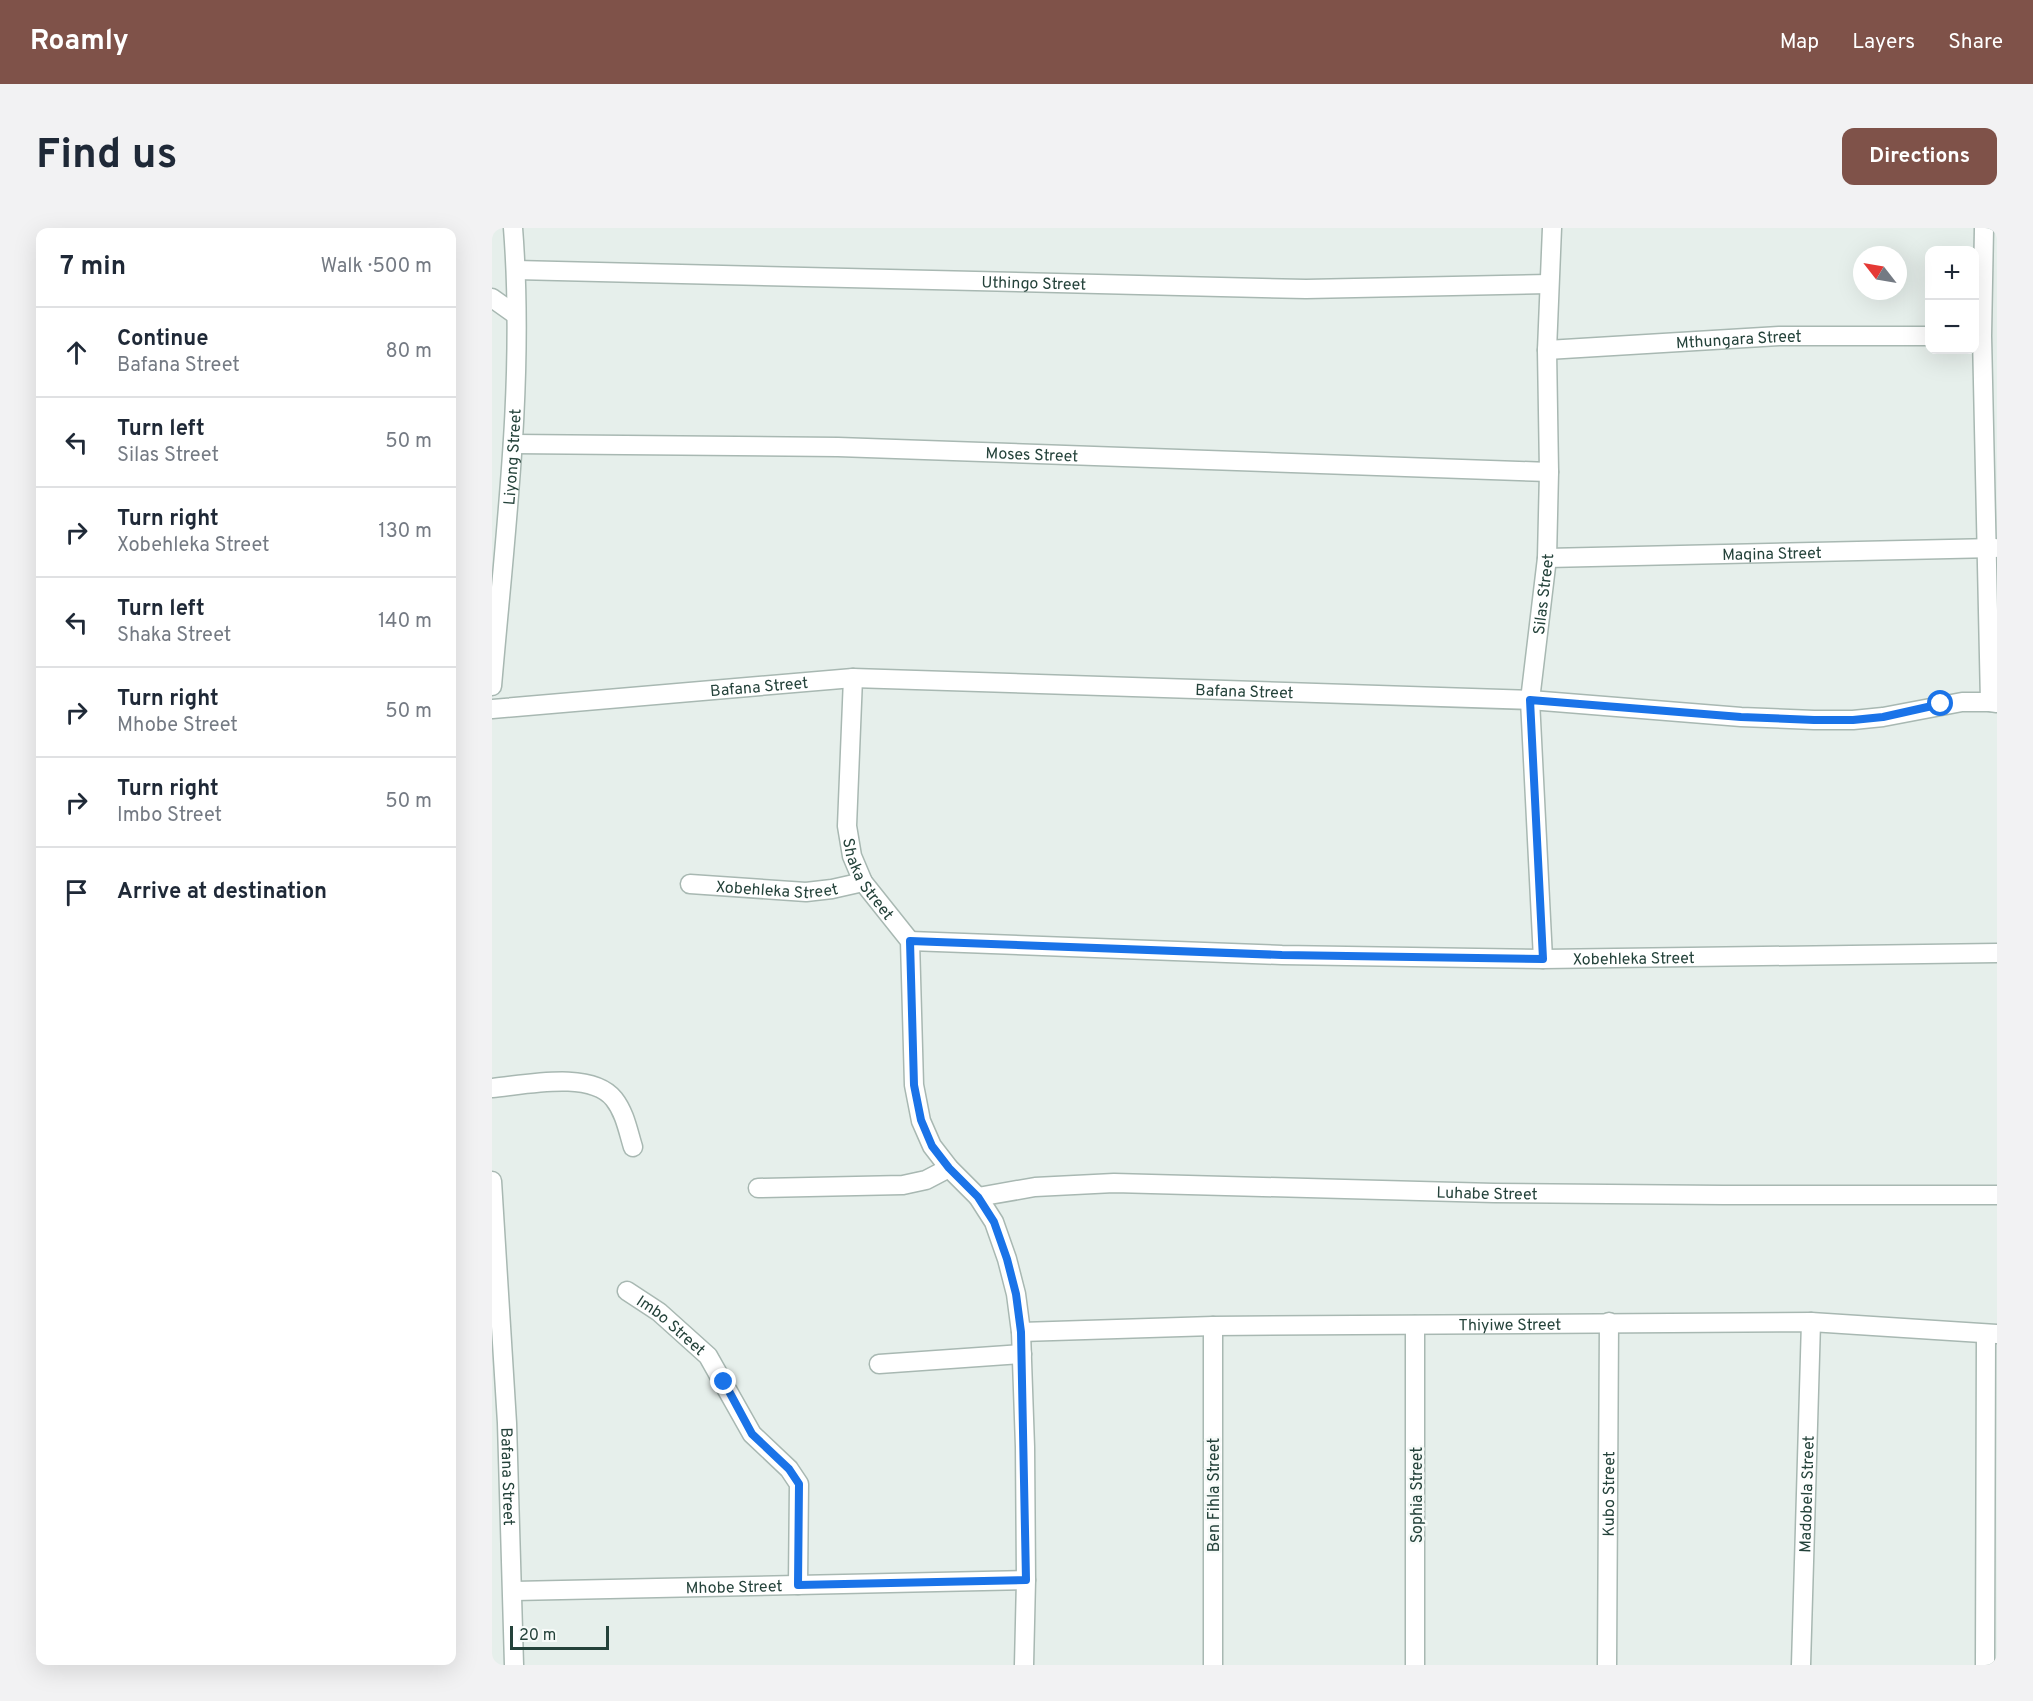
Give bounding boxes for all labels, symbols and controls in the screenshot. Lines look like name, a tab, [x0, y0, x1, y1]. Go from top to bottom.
text: Roamly	[30, 24, 129, 60]
text: Map	[1780, 29, 1819, 56]
text: Layers	[1852, 29, 1915, 56]
text: Share	[1948, 29, 2003, 56]
button: Directions	[1842, 128, 1997, 185]
text: Find us	[36, 130, 177, 183]
north arrow	[1853, 246, 1907, 300]
map controls	[1925, 246, 1979, 354]
button: +	[1925, 246, 1979, 300]
text: 7 min	[60, 251, 126, 284]
text: Walk · 500 m	[320, 254, 432, 280]
street label: Uthingo Street	[981, 273, 1086, 296]
button: −	[1925, 300, 1979, 354]
text: Continue	[117, 326, 208, 353]
street label: Mthungara Street	[1675, 328, 1802, 354]
icon: ahead	[60, 336, 93, 369]
text: 80 m	[386, 339, 432, 365]
text: Bafana Street	[117, 353, 240, 379]
street label: Liyong Street	[500, 408, 527, 506]
text: Turn left	[117, 416, 205, 443]
icon: left	[60, 426, 93, 459]
text: 50 m	[385, 429, 432, 455]
text: Silas Street	[117, 443, 219, 469]
street label: Moses Street	[985, 444, 1079, 467]
text: Turn right	[117, 506, 219, 533]
icon: right	[60, 516, 93, 549]
text: 130 m	[378, 519, 432, 545]
text: Xobehleka Street	[117, 533, 270, 559]
street label: Maqina Street	[1722, 544, 1822, 566]
street label: Silas Street	[1530, 553, 1559, 636]
text: Turn left	[117, 596, 205, 623]
icon: left	[60, 606, 93, 639]
text: 140 m	[378, 609, 432, 635]
text: Shaka Street	[117, 623, 231, 649]
street label: Bafana Street	[709, 674, 809, 702]
street label: Bafana Street	[1195, 681, 1294, 704]
text: Turn right	[117, 686, 219, 713]
route start	[1927, 690, 1953, 716]
icon: right	[60, 696, 93, 729]
text: 50 m	[385, 699, 432, 725]
text: Mhobe Street	[117, 713, 238, 739]
text: Turn right	[117, 776, 219, 803]
icon: right	[60, 786, 93, 819]
text: 50 m	[385, 789, 432, 815]
text: Imbo Street	[117, 803, 222, 829]
street label: Shaka Street	[837, 837, 897, 925]
icon: arrive	[60, 876, 93, 909]
street label: Xobehleka Street	[715, 878, 840, 904]
text: Arrive at destination	[117, 879, 327, 906]
street label: Xobehleka Street	[1572, 949, 1695, 971]
street label: Luhabe Street	[1436, 1183, 1538, 1205]
street label: Imbo Street	[632, 1292, 709, 1361]
street label: Thiyiwe Street	[1458, 1316, 1561, 1336]
route end	[710, 1368, 736, 1394]
street label: Bafana Street	[495, 1427, 518, 1526]
street label: Madobela Street	[1796, 1435, 1820, 1553]
street label: Ben Fihla Street	[1205, 1438, 1225, 1552]
street label: Sophia Street	[1408, 1447, 1428, 1543]
street label: Kubo Street	[1600, 1451, 1620, 1537]
street label: Mhobe Street	[685, 1577, 783, 1599]
scale bar	[510, 1623, 609, 1650]
text: 20 m	[519, 1626, 556, 1646]

